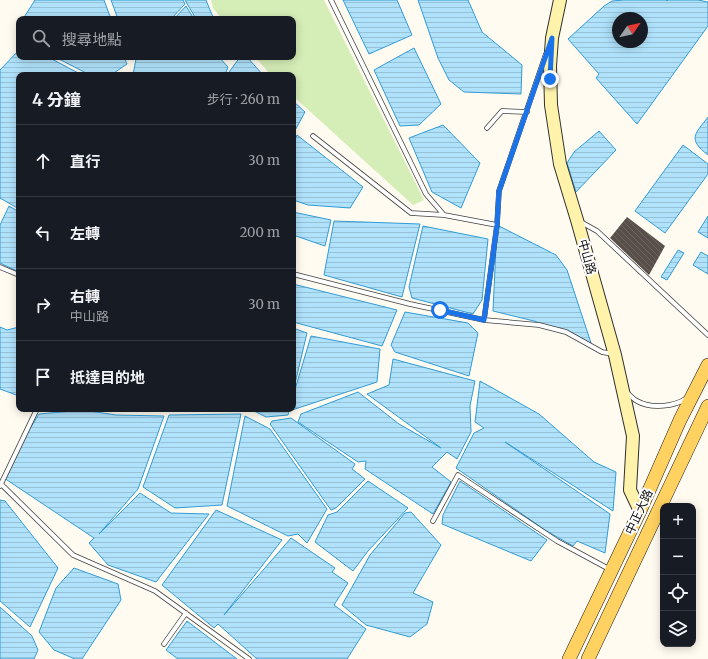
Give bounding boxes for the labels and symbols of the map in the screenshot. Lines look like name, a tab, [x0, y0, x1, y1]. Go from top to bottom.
north arrow	[612, 12, 648, 48]
route end	[541, 70, 559, 88]
street label: 中山路	[575, 237, 600, 276]
route start	[431, 301, 449, 319]
street label: 中正大路	[622, 487, 655, 537]

